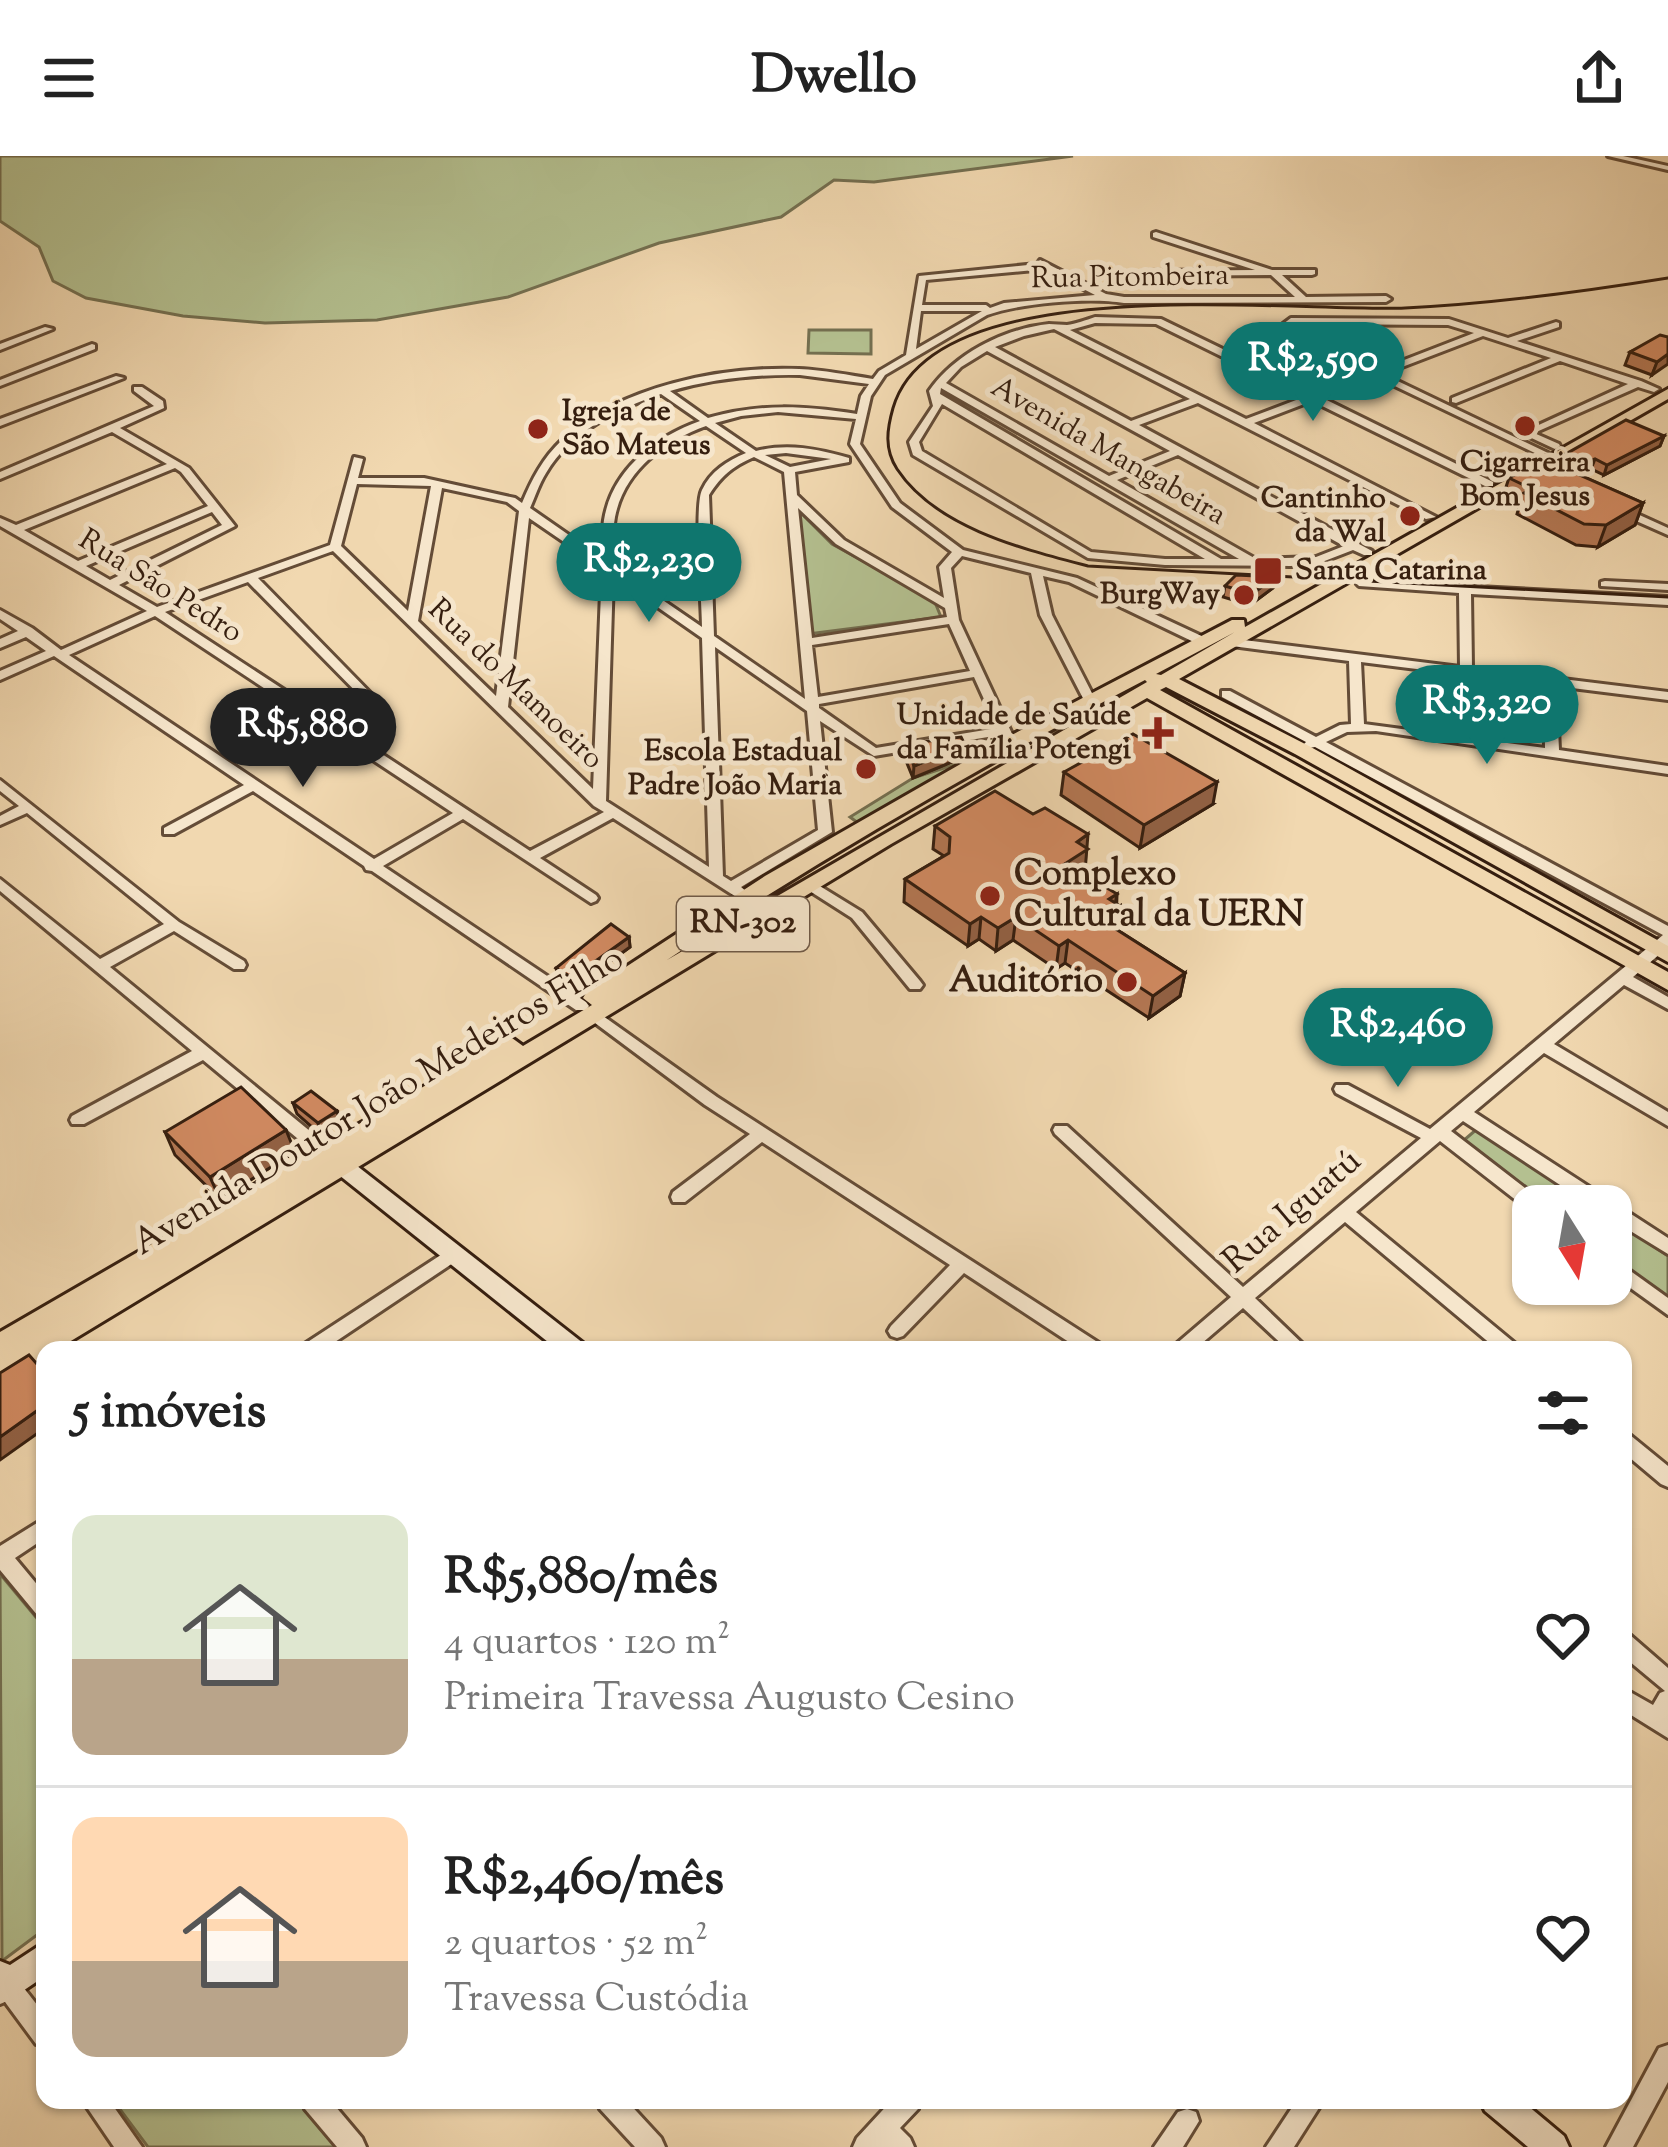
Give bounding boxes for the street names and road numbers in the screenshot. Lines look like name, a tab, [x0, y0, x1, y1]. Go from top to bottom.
street label: Rua Pitombeira	[1031, 255, 1230, 301]
street label: Avenida Mangabeira	[982, 367, 1234, 537]
street label: Rua São Pedro	[70, 519, 250, 655]
street label: Rua do Mamoeiro	[417, 590, 613, 780]
road number: RN-302	[677, 897, 809, 951]
street label: Avenida Doutor João Medeiros Filho	[124, 934, 634, 1270]
street label: Rua Iguatú	[1212, 1137, 1374, 1287]

